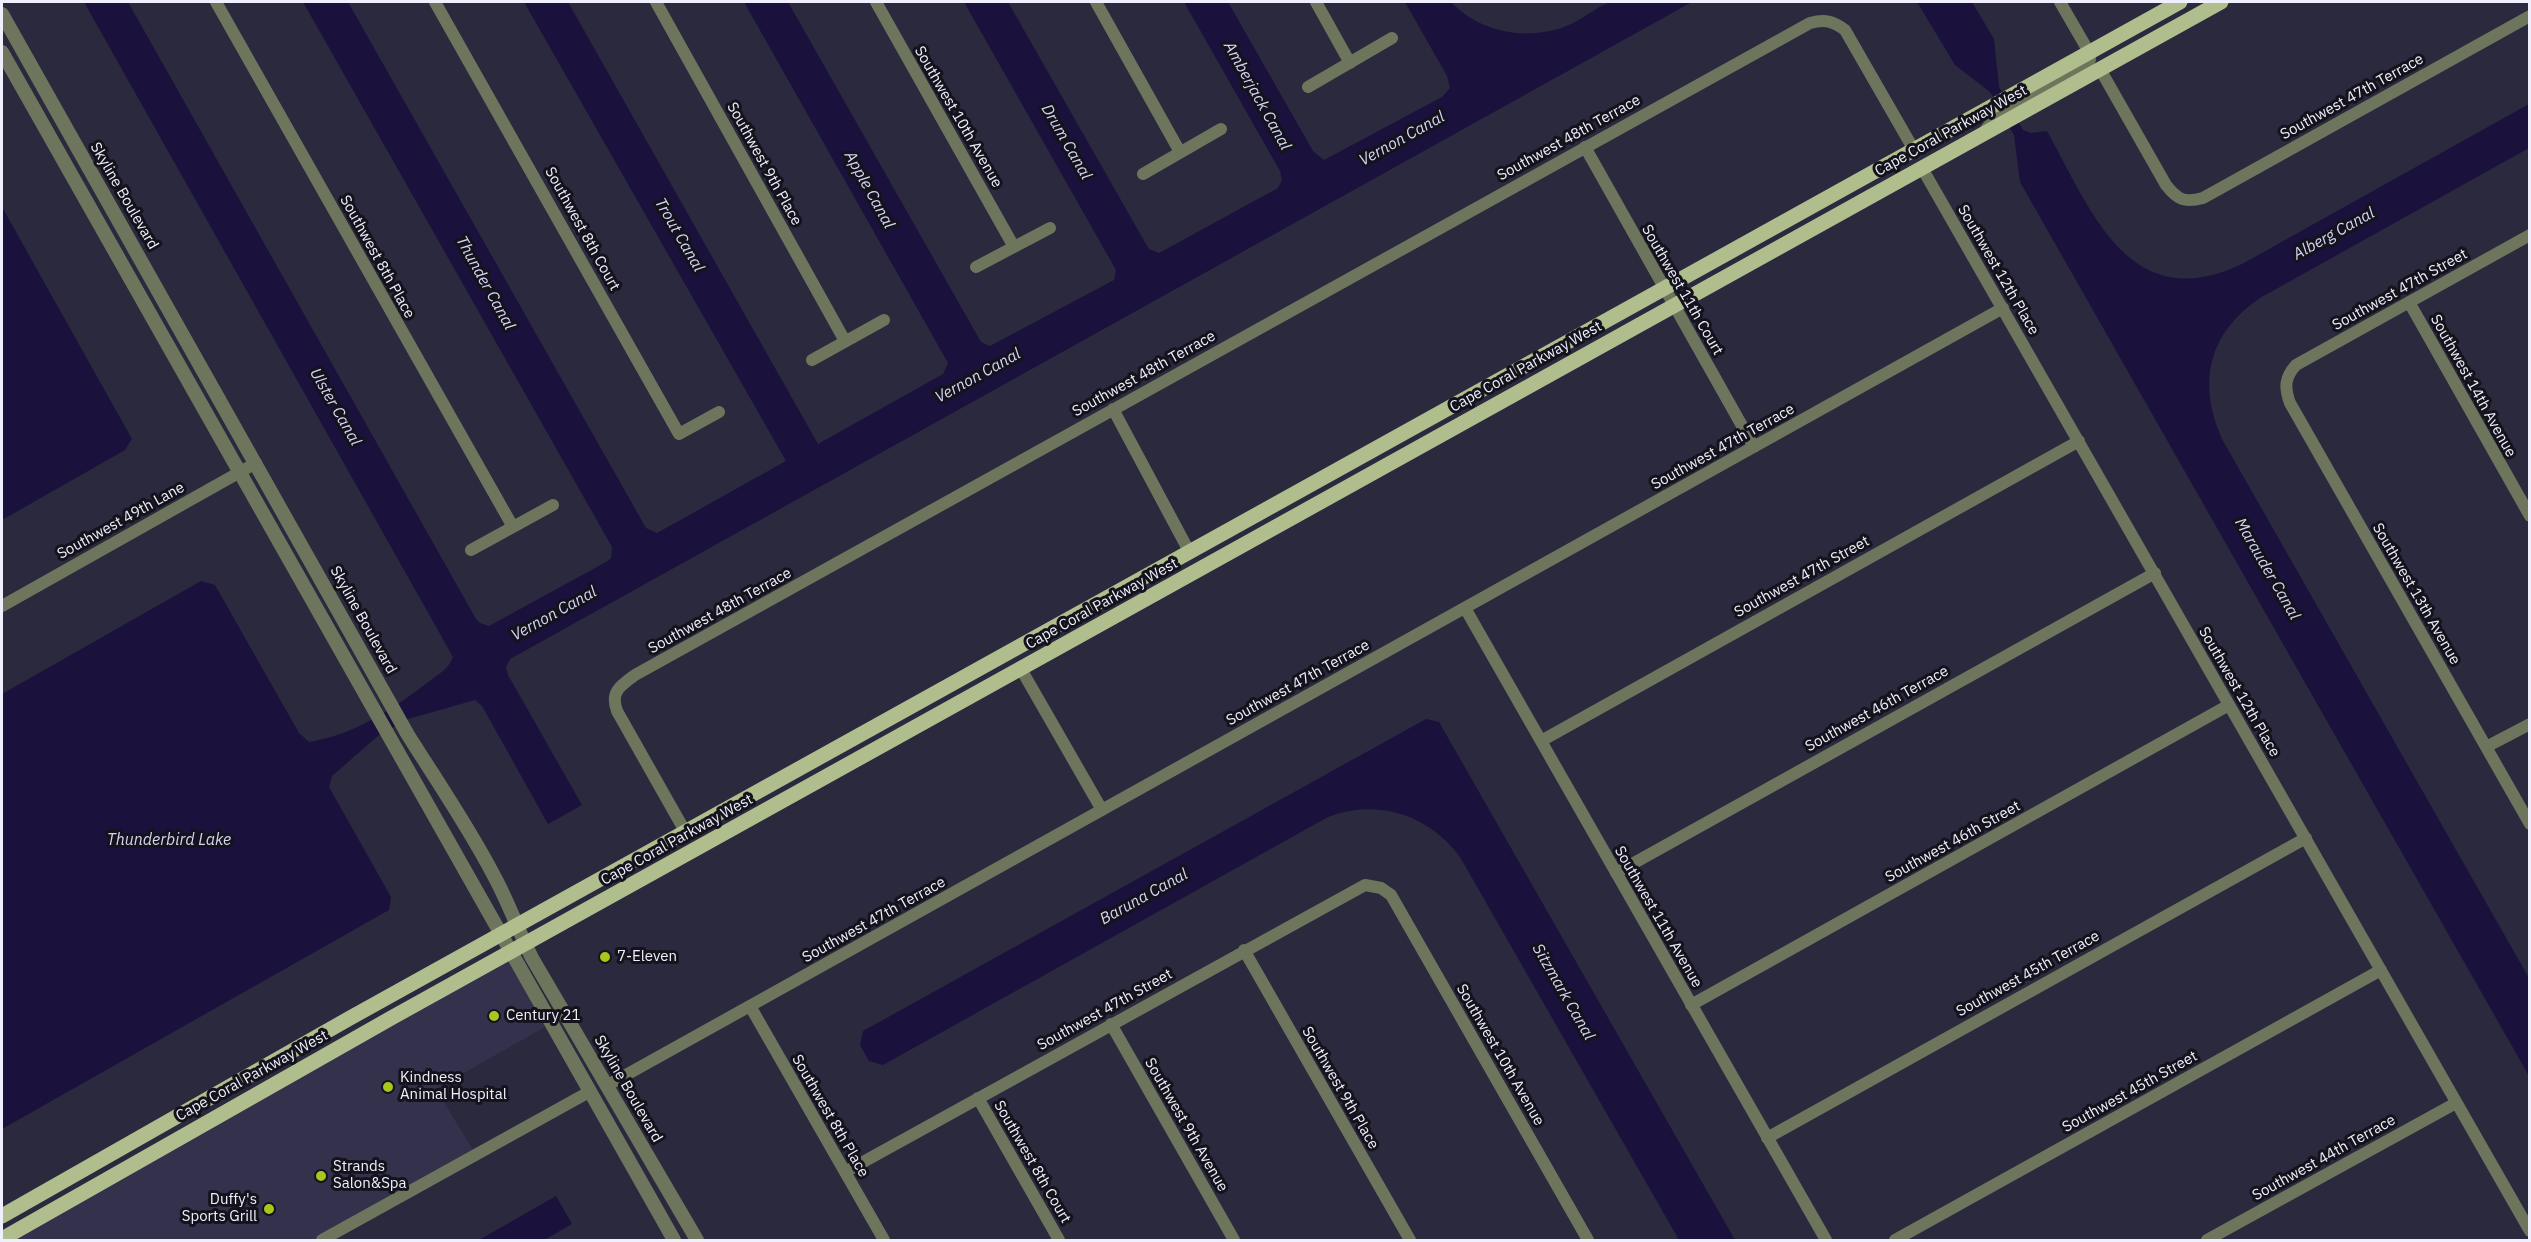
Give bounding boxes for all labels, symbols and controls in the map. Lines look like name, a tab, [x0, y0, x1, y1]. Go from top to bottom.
water label: Amberjack Canal	[1219, 38, 1295, 154]
street label: Southwest 10th Avenue	[910, 43, 1006, 191]
street label: Southwest 47th Terrace	[2277, 50, 2427, 144]
street label: Cape Coral Parkway West	[1872, 82, 2030, 180]
street label: Southwest 48th Terrace	[1494, 91, 1644, 185]
street label: Southwest 9th Place	[723, 99, 805, 229]
water label: Drum Canal	[1037, 101, 1095, 183]
water label: Vernon Canal	[1356, 108, 1448, 170]
street label: Skyline Boulevard	[86, 139, 162, 253]
water label: Apple Canal	[840, 148, 898, 232]
street label: Southwest 8th Court	[541, 164, 623, 294]
street label: Southwest 8th Place	[336, 192, 418, 322]
water label: Trout Canal	[650, 195, 708, 275]
street label: Southwest 12th Place	[1953, 202, 2043, 338]
water label: Alberg Canal	[2290, 204, 2378, 264]
street label: Southwest 11th Court	[1637, 222, 1727, 358]
water label: Thunder Canal	[451, 233, 519, 333]
street label: Southwest 47th Street	[2329, 245, 2471, 335]
street label: Southwest 14th Avenue	[2426, 311, 2520, 461]
street label: Cape Coral Parkway West	[1447, 318, 1605, 416]
street label: Southwest 48th Terrace	[1069, 327, 1219, 421]
water label: Vernon Canal	[932, 345, 1024, 407]
water label: Ulster Canal	[305, 365, 365, 449]
street label: Southwest 47th Terrace	[1648, 400, 1798, 494]
street label: Southwest 49th Lane	[54, 479, 188, 563]
water label: Marauder Canal	[2230, 515, 2304, 623]
street label: Southwest 13th Avenue	[2368, 520, 2464, 668]
street label: Southwest 47th Street	[1731, 532, 1873, 622]
street label: Cape Coral Parkway West	[1023, 555, 1181, 653]
street label: Skyline Boulevard	[326, 563, 400, 677]
street label: Southwest 48th Terrace	[645, 564, 795, 658]
water label: Vernon Canal	[508, 583, 600, 645]
street label: Southwest 12th Place	[2194, 624, 2284, 760]
street label: Southwest 47th Terrace	[1223, 636, 1373, 730]
street label: Southwest 46th Terrace	[1802, 662, 1952, 756]
street label: Cape Coral Parkway West	[598, 791, 756, 889]
street label: Southwest 46th Street	[1882, 797, 2024, 887]
water label: Thunderbird Lake	[107, 830, 231, 850]
street label: Southwest 11th Avenue	[1610, 843, 1706, 991]
water label: Baruna Canal	[1097, 865, 1191, 929]
street label: Southwest 47th Terrace	[799, 873, 949, 967]
street label: Southwest 45th Terrace	[1953, 927, 2103, 1021]
water label: Sitzmark Canal	[1528, 940, 1598, 1044]
place label: 7-Eleven	[617, 948, 677, 966]
marker: 7-Eleven	[598, 950, 612, 964]
street label: Southwest 47th Street	[1034, 965, 1176, 1055]
street label: Southwest 10th Avenue	[1452, 981, 1548, 1129]
place label: Century 21	[506, 1007, 581, 1025]
marker: Century 21	[487, 1009, 501, 1023]
street label: Southwest 9th Place	[1298, 1024, 1382, 1152]
street label: Cape Coral Parkway West	[173, 1027, 331, 1125]
street label: Skyline Boulevard	[590, 1032, 666, 1146]
street label: Southwest 45th Street	[2059, 1047, 2201, 1137]
street label: Southwest 8th Place	[788, 1052, 872, 1180]
street label: Southwest 9th Avenue	[1140, 1055, 1232, 1195]
place label: Kindness Animal Hospital	[400, 1069, 507, 1104]
marker: Kindness Animal Hospital	[381, 1080, 395, 1094]
street label: Southwest 8th Court	[990, 1098, 1074, 1226]
street label: Southwest 44th Terrace	[2249, 1111, 2399, 1205]
place label: Strands Salon&Spa	[333, 1158, 407, 1193]
marker: Strands Salon&Spa	[314, 1169, 328, 1183]
place label: Duffy's Sports Grill	[182, 1191, 257, 1226]
marker: Duffy's Sports Grill	[262, 1202, 276, 1216]

